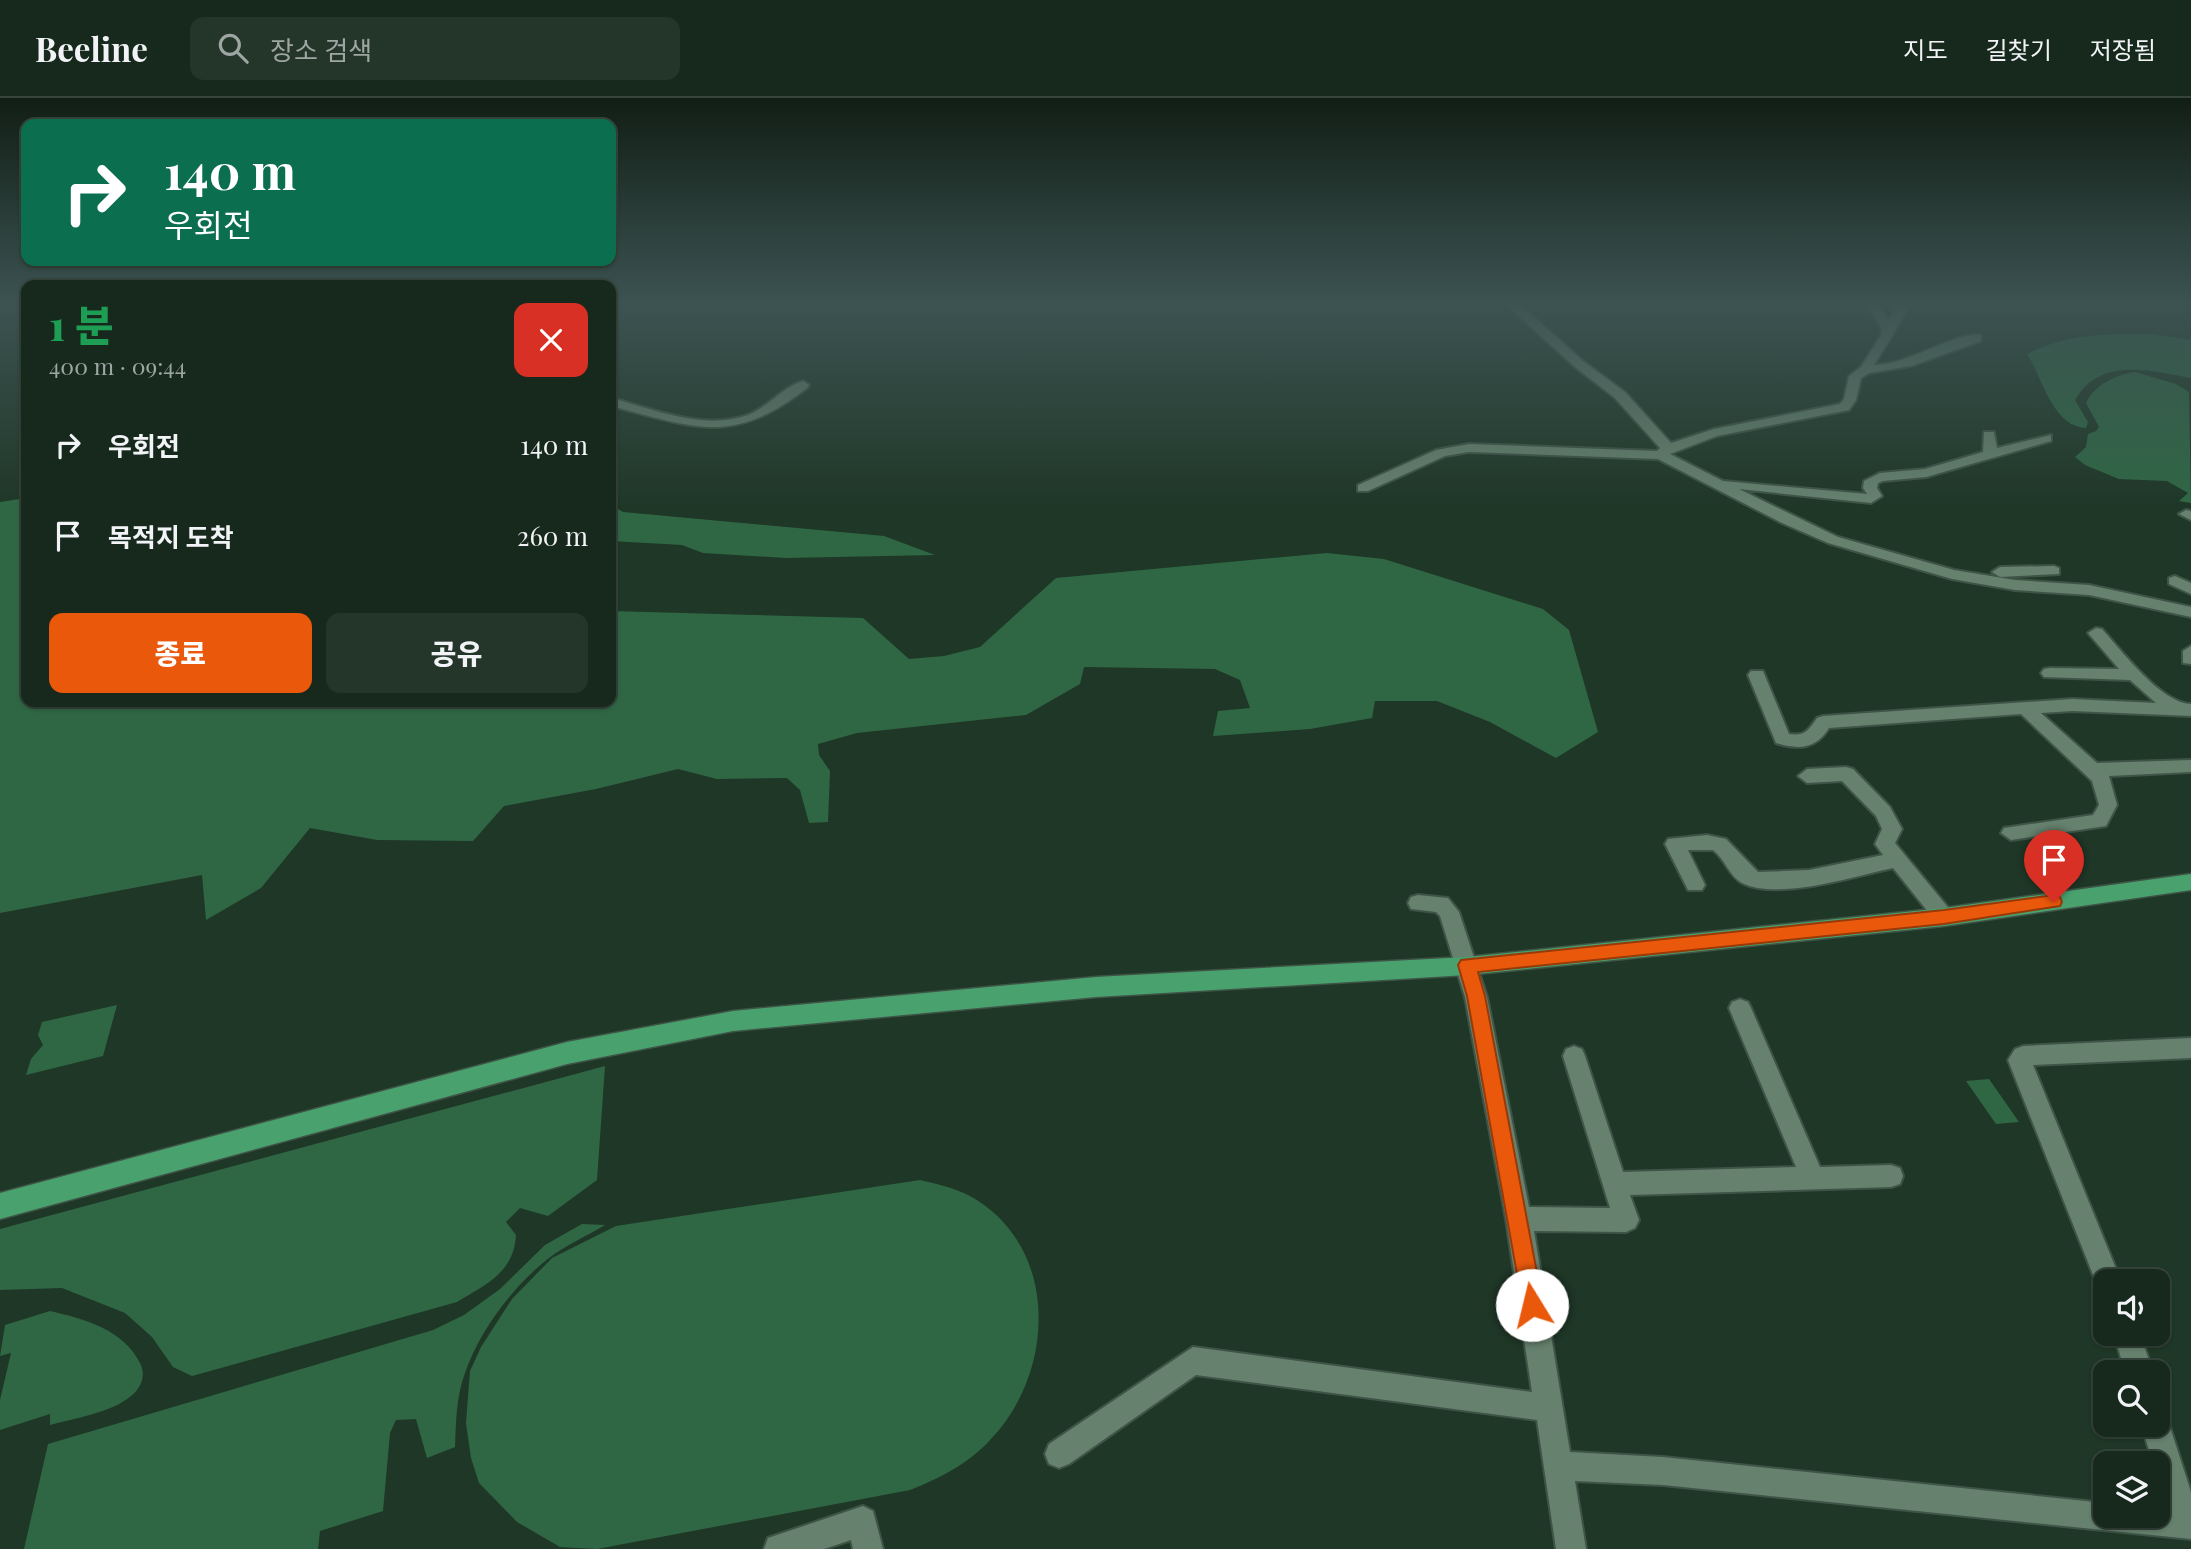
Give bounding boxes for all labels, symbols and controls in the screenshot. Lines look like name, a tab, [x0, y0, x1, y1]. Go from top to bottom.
search box	[190, 17, 680, 80]
text: Beeline	[35, 26, 148, 70]
icon: search	[214, 29, 252, 67]
text: 장소 검색	[270, 32, 372, 67]
text: 지도	[1903, 33, 1948, 65]
text: 길찾기	[1986, 33, 2052, 65]
text: 저장됨	[2090, 33, 2156, 65]
text: 140 m	[164, 137, 296, 202]
icon: right	[49, 147, 140, 238]
text: 우회전	[164, 202, 252, 245]
text: 1 분	[49, 296, 114, 352]
button: close	[514, 303, 588, 377]
text: 400 m · 09:44	[49, 350, 186, 381]
icon: right	[49, 426, 87, 464]
text: 140 m	[520, 427, 588, 462]
text: 우회전	[108, 428, 180, 463]
icon: arrive	[49, 517, 87, 555]
text: 260 m	[517, 518, 588, 553]
text: 목적지 도착	[108, 519, 234, 554]
button: 종료	[49, 613, 312, 693]
button: 공유	[326, 613, 588, 693]
pin	[2024, 830, 2084, 902]
icon: arrive	[2035, 841, 2073, 879]
position arrow	[1495, 1268, 1569, 1342]
map controls	[2093, 1269, 2170, 1528]
button: sound	[2093, 1269, 2170, 1346]
button: search	[2093, 1360, 2170, 1437]
button: layers	[2093, 1451, 2170, 1528]

